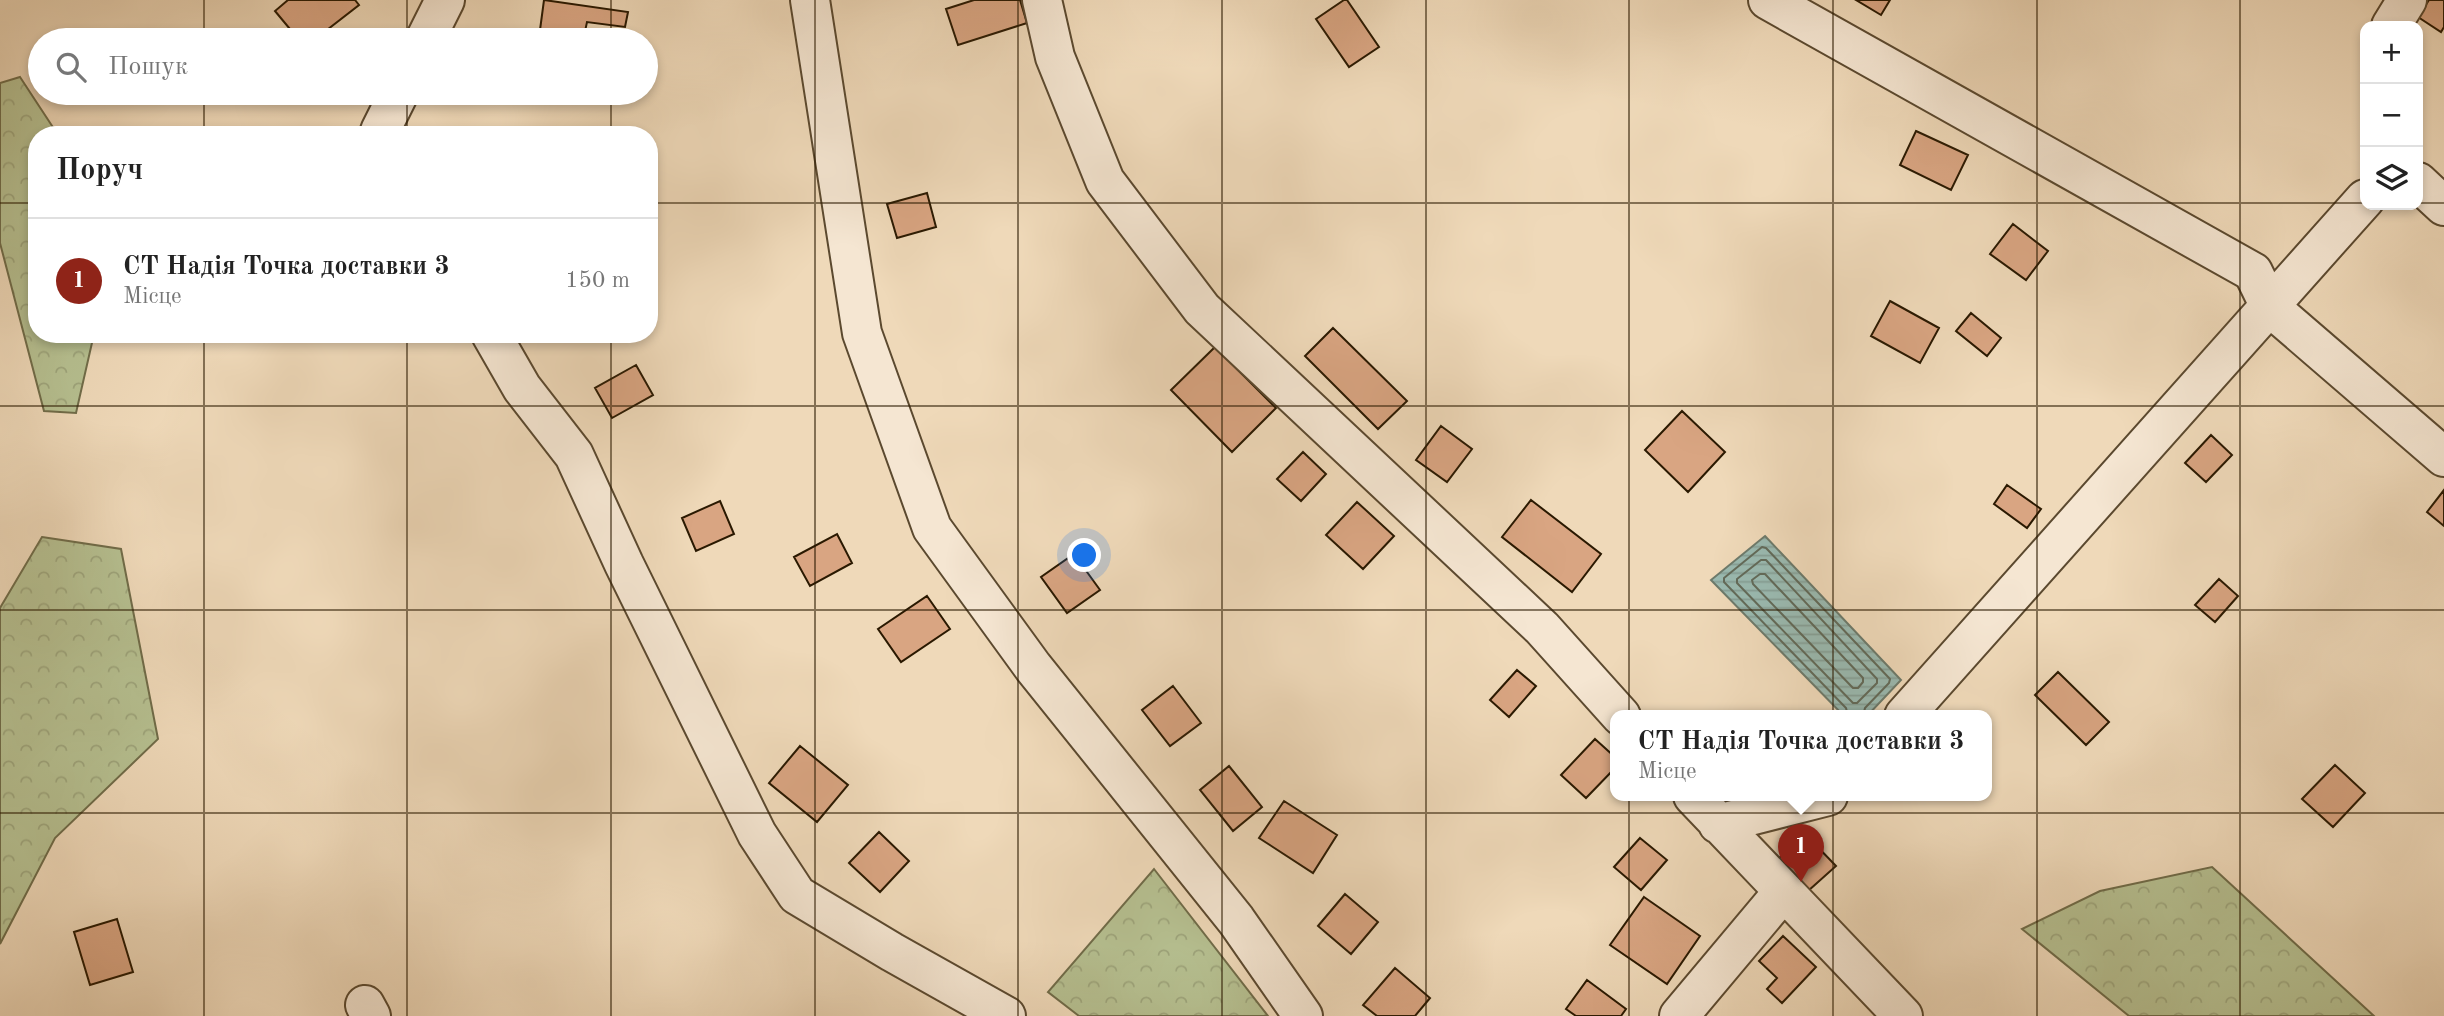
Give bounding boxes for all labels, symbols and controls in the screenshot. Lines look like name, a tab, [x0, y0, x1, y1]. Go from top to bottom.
map controls	[2360, 21, 2423, 210]
button: +	[2360, 21, 2423, 84]
search box	[28, 28, 658, 105]
icon: search	[52, 48, 90, 86]
text: Пошук	[108, 54, 188, 80]
button: −	[2360, 84, 2423, 147]
button: layers	[2360, 147, 2423, 210]
text: Поруч	[56, 156, 143, 186]
text: СТ Надія Точка доставки 3	[123, 254, 449, 280]
text: 1	[72, 269, 86, 292]
text: 150 m	[565, 269, 630, 292]
text: Місце	[123, 285, 182, 308]
your location	[1067, 538, 1101, 572]
popup	[1610, 710, 1992, 801]
text: СТ Надія Точка доставки 3	[1638, 729, 1964, 755]
text: Місце	[1638, 760, 1696, 783]
pin: 1	[1778, 824, 1824, 882]

